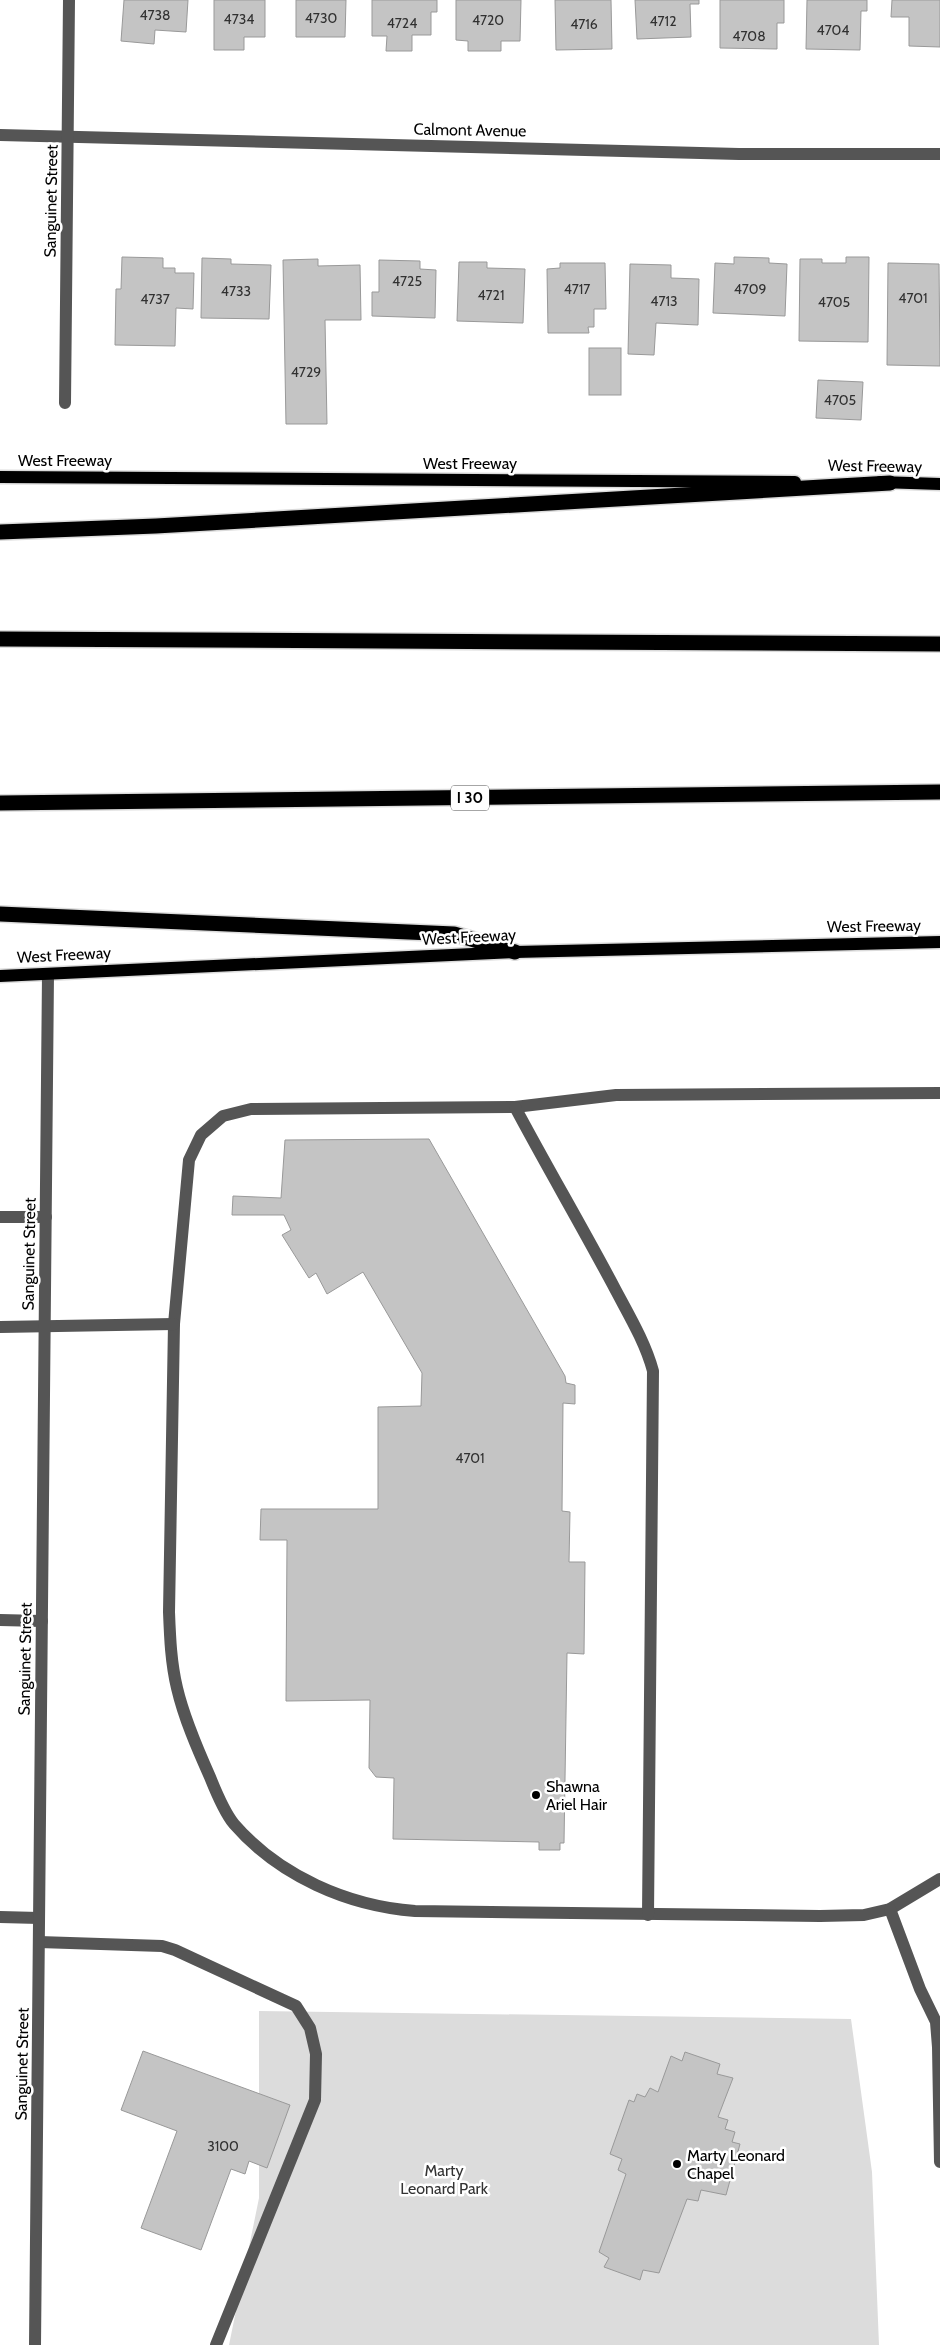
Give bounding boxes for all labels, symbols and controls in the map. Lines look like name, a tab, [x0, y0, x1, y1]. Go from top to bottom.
house number: 4738	[139, 6, 171, 24]
house number: 4730	[305, 9, 337, 27]
house number: 4734	[224, 10, 254, 28]
house number: 4720	[472, 11, 504, 29]
house number: 4712	[649, 12, 677, 30]
house number: 4724	[387, 14, 417, 32]
house number: 4716	[570, 15, 598, 33]
house number: 4704	[817, 21, 849, 39]
house number: 4708	[732, 27, 766, 45]
street label: Calmont Avenue	[413, 120, 527, 140]
street label: Sanguinet Street	[41, 144, 61, 258]
house number: 4725	[392, 272, 422, 290]
house number: 4717	[564, 280, 590, 298]
house number: 4709	[734, 280, 766, 298]
house number: 4733	[221, 282, 251, 300]
house number: 4721	[477, 286, 505, 304]
house number: 4701	[898, 289, 928, 307]
house number: 4737	[140, 290, 170, 308]
house number: 4713	[650, 292, 678, 310]
house number: 4705	[818, 293, 850, 311]
house number: 4729	[291, 363, 321, 381]
house number: 4705	[824, 391, 856, 409]
street label: West Freeway	[18, 451, 112, 470]
street label: West Freeway	[423, 454, 517, 473]
street label: West Freeway	[828, 456, 922, 476]
road number: I 30	[451, 786, 489, 810]
street label: West Freeway	[827, 916, 921, 936]
street label: West Freeway	[421, 925, 517, 949]
street label: West Freeway	[16, 943, 112, 967]
street label: Sanguinet Street	[19, 1197, 39, 1311]
house number: 4701	[455, 1449, 485, 1467]
street label: Sanguinet Street	[15, 1602, 35, 1716]
place label: Shawna Ariel Hair	[546, 1777, 608, 1814]
marker: Shawna Ariel Hair	[530, 1789, 542, 1801]
street label: Sanguinet Street	[12, 2007, 32, 2121]
house number: 3100	[207, 2137, 239, 2155]
place label: Marty Leonard Chapel	[687, 2146, 785, 2183]
marker: Marty Leonard Chapel	[671, 2158, 683, 2170]
park label: Marty Leonard Park	[400, 2161, 489, 2198]

